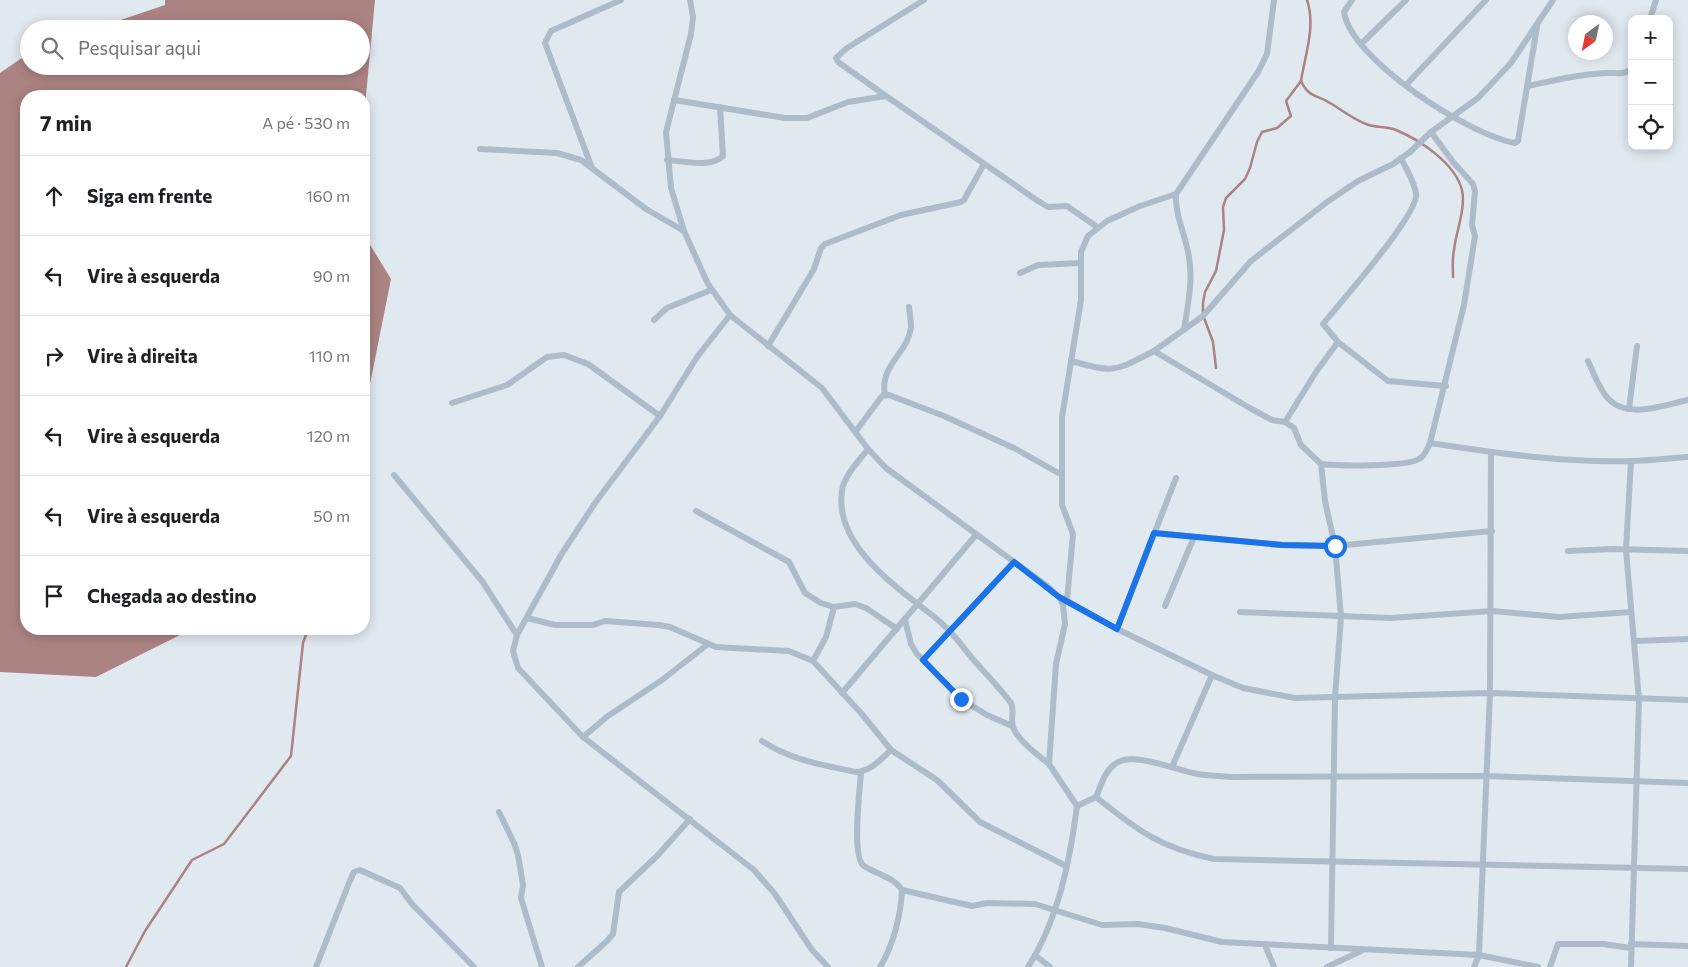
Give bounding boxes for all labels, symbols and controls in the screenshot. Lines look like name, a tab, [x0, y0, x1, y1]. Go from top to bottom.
north arrow	[1568, 15, 1613, 60]
map controls	[1628, 15, 1673, 150]
button: +	[1628, 15, 1673, 60]
search box	[20, 20, 370, 75]
icon: search	[38, 34, 66, 62]
text: Pesquisar aqui	[78, 36, 201, 59]
button: −	[1628, 60, 1673, 105]
button: locate	[1628, 105, 1673, 150]
text: 7 min	[40, 110, 92, 135]
text: A pé · 530 m	[262, 113, 350, 132]
icon: ahead	[40, 182, 68, 210]
text: Siga em frente	[87, 184, 212, 207]
text: 160 m	[306, 186, 350, 205]
icon: left	[40, 262, 68, 290]
text: Vire à esquerda	[87, 264, 220, 287]
text: 90 m	[313, 266, 350, 285]
icon: right	[40, 342, 68, 370]
text: Vire à direita	[87, 344, 198, 367]
text: 110 m	[309, 346, 350, 365]
icon: left	[40, 422, 68, 450]
text: Vire à esquerda	[87, 424, 220, 447]
text: 120 m	[307, 426, 350, 445]
icon: left	[40, 502, 68, 530]
text: Vire à esquerda	[87, 504, 220, 527]
text: 50 m	[313, 506, 350, 525]
route start	[1324, 535, 1347, 558]
icon: arrive	[40, 582, 68, 610]
text: Chegada ao destino	[87, 584, 257, 607]
route end	[950, 688, 973, 711]

